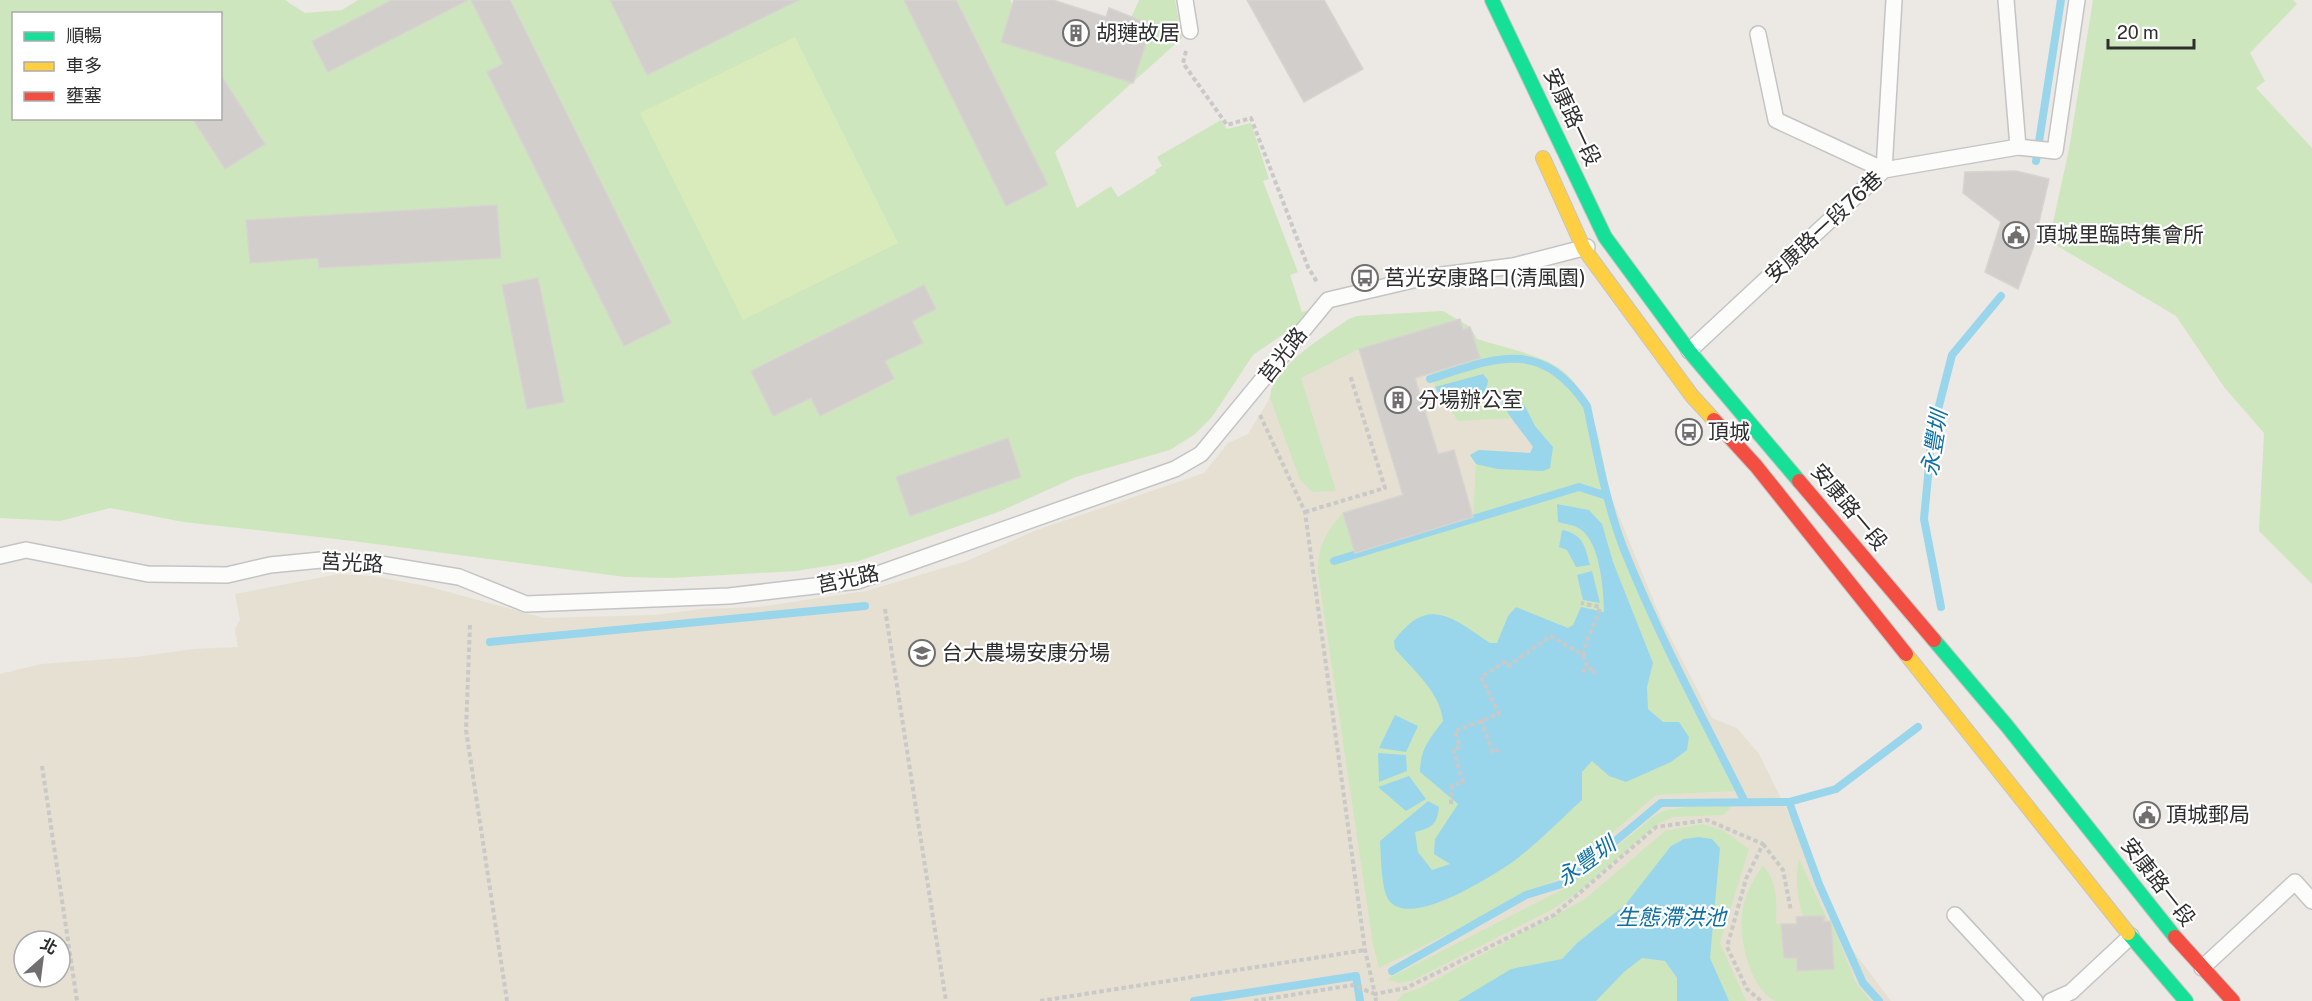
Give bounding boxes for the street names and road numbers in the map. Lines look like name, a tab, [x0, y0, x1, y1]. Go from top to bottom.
street label: 安康路一段	[1539, 64, 1606, 170]
street label: 安康路一段76巷	[1760, 166, 1888, 287]
street label: 莒光路	[1253, 322, 1312, 387]
street label: 安康路一段	[1806, 458, 1893, 555]
street label: 莒光路	[320, 548, 384, 577]
street label: 莒光路	[814, 560, 881, 597]
street label: 安康路一段	[2116, 833, 2201, 931]

